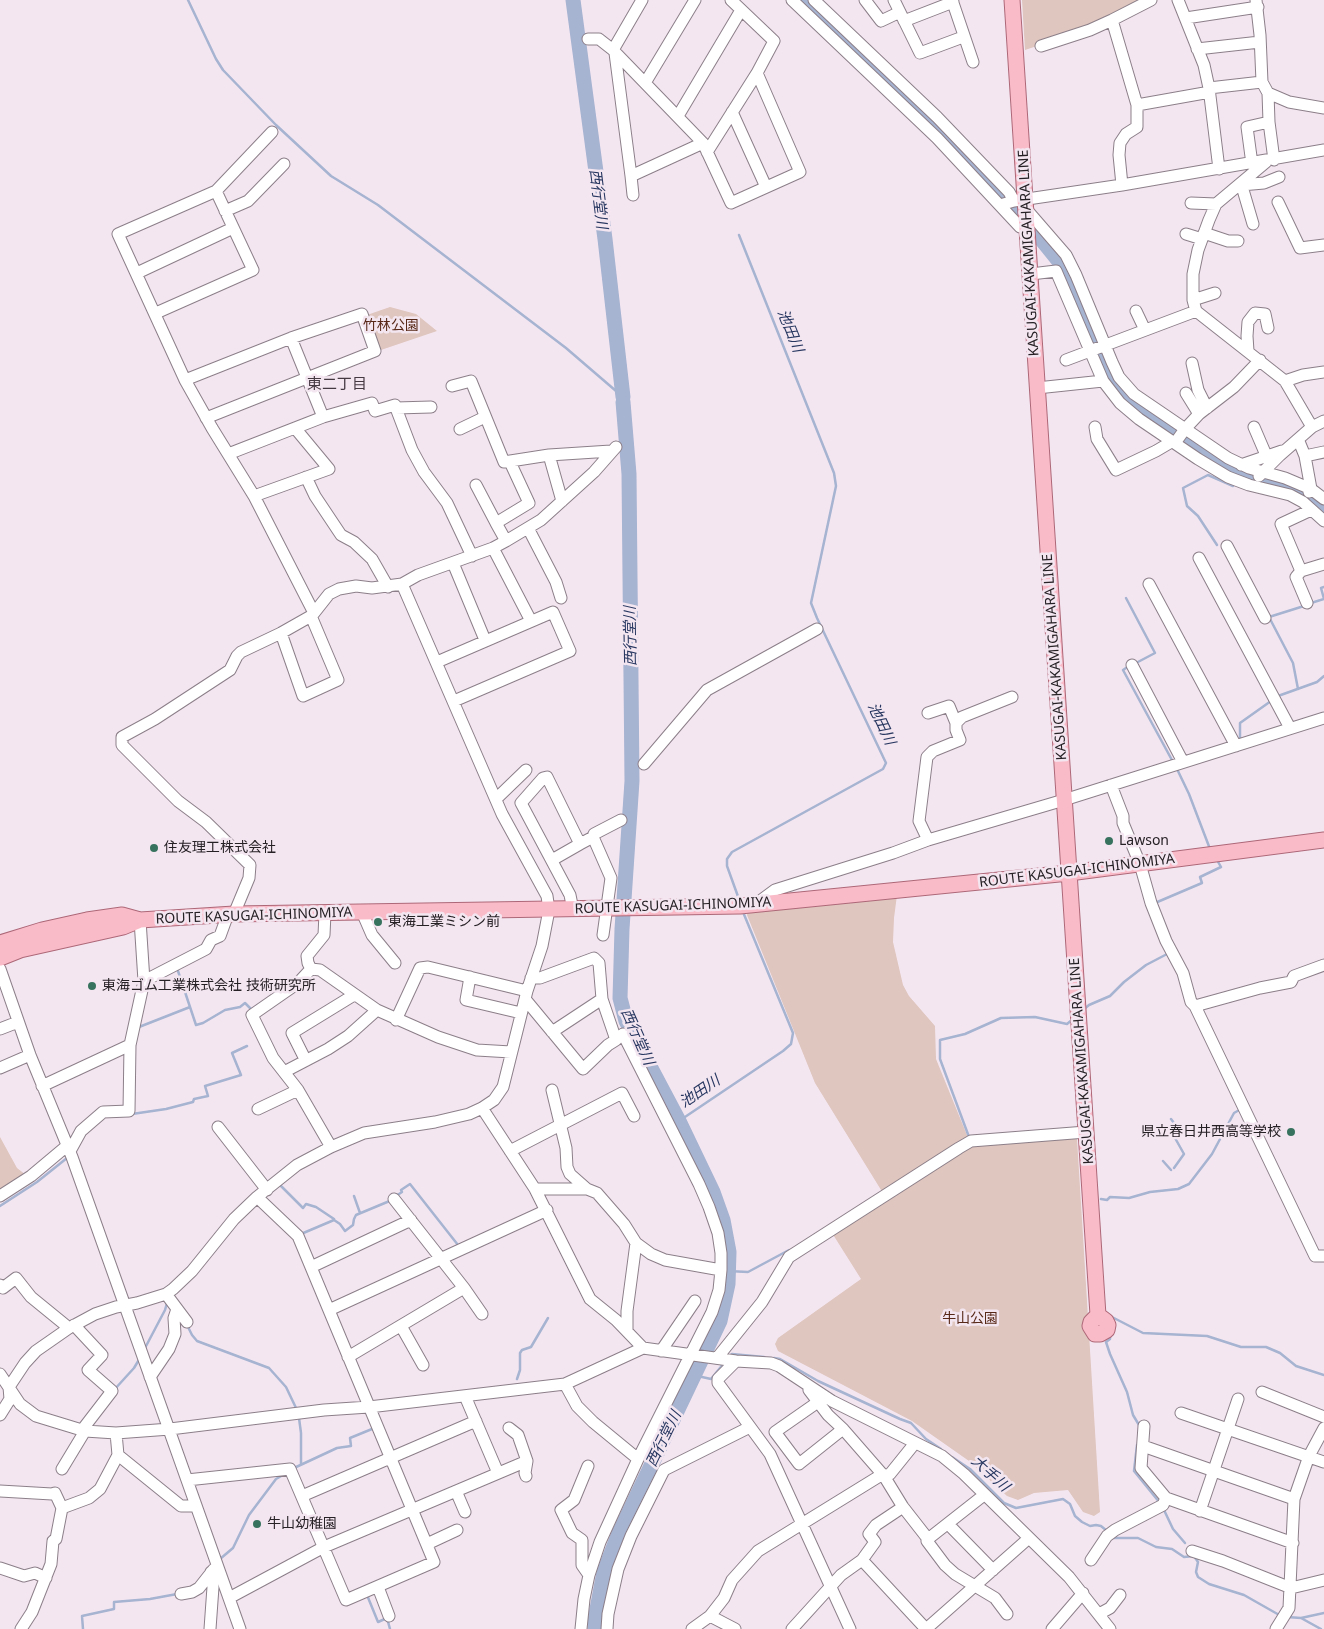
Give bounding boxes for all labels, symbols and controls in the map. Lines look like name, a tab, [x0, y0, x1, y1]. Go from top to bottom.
street label: KASUGAI-KAKAMIGAHARA LINE	[1015, 149, 1043, 357]
water label: 西行堂川	[585, 168, 611, 230]
water label: 池田川	[773, 307, 807, 355]
park label: 竹林公園	[363, 318, 419, 334]
district label: 東二丁目	[307, 376, 367, 394]
street label: KASUGAI-KAKAMIGAHARA LINE	[1039, 553, 1071, 761]
water label: 西行堂川	[621, 606, 641, 666]
water label: 池田川	[863, 700, 899, 748]
place label: Lawson	[1119, 833, 1169, 849]
marker: Lawson	[1103, 835, 1115, 847]
place label: 住友理工株式会社	[164, 840, 276, 856]
marker: 住友理工株式会社	[148, 842, 160, 854]
street label: ROUTE KASUGAI-ICHINOMIYA	[978, 851, 1176, 891]
street label: ROUTE KASUGAI-ICHINOMIYA	[574, 894, 772, 918]
street label: ROUTE KASUGAI-ICHINOMIYA	[155, 904, 353, 928]
place label: 東海工業ミシン前	[388, 914, 500, 930]
marker: 東海工業ミシン前	[372, 916, 384, 928]
street label: KASUGAI-KAKAMIGAHARA LINE	[1066, 957, 1098, 1165]
place label: 東海ゴム工業株式会社 技術研究所	[102, 978, 316, 994]
marker: 東海ゴム工業株式会社 技術研究所	[86, 980, 98, 992]
water label: 西行堂川	[617, 1006, 657, 1068]
water label: 池田川	[676, 1072, 724, 1112]
place label: 県立春日井西高等学校	[1141, 1124, 1281, 1140]
marker: 県立春日井西高等学校	[1285, 1126, 1297, 1138]
park label: 牛山公園	[942, 1311, 998, 1327]
water label: 西行堂川	[643, 1408, 685, 1470]
water label: 大手川	[967, 1452, 1013, 1496]
place label: 牛山幼稚園	[267, 1516, 337, 1532]
marker: 牛山幼稚園	[251, 1518, 263, 1530]

